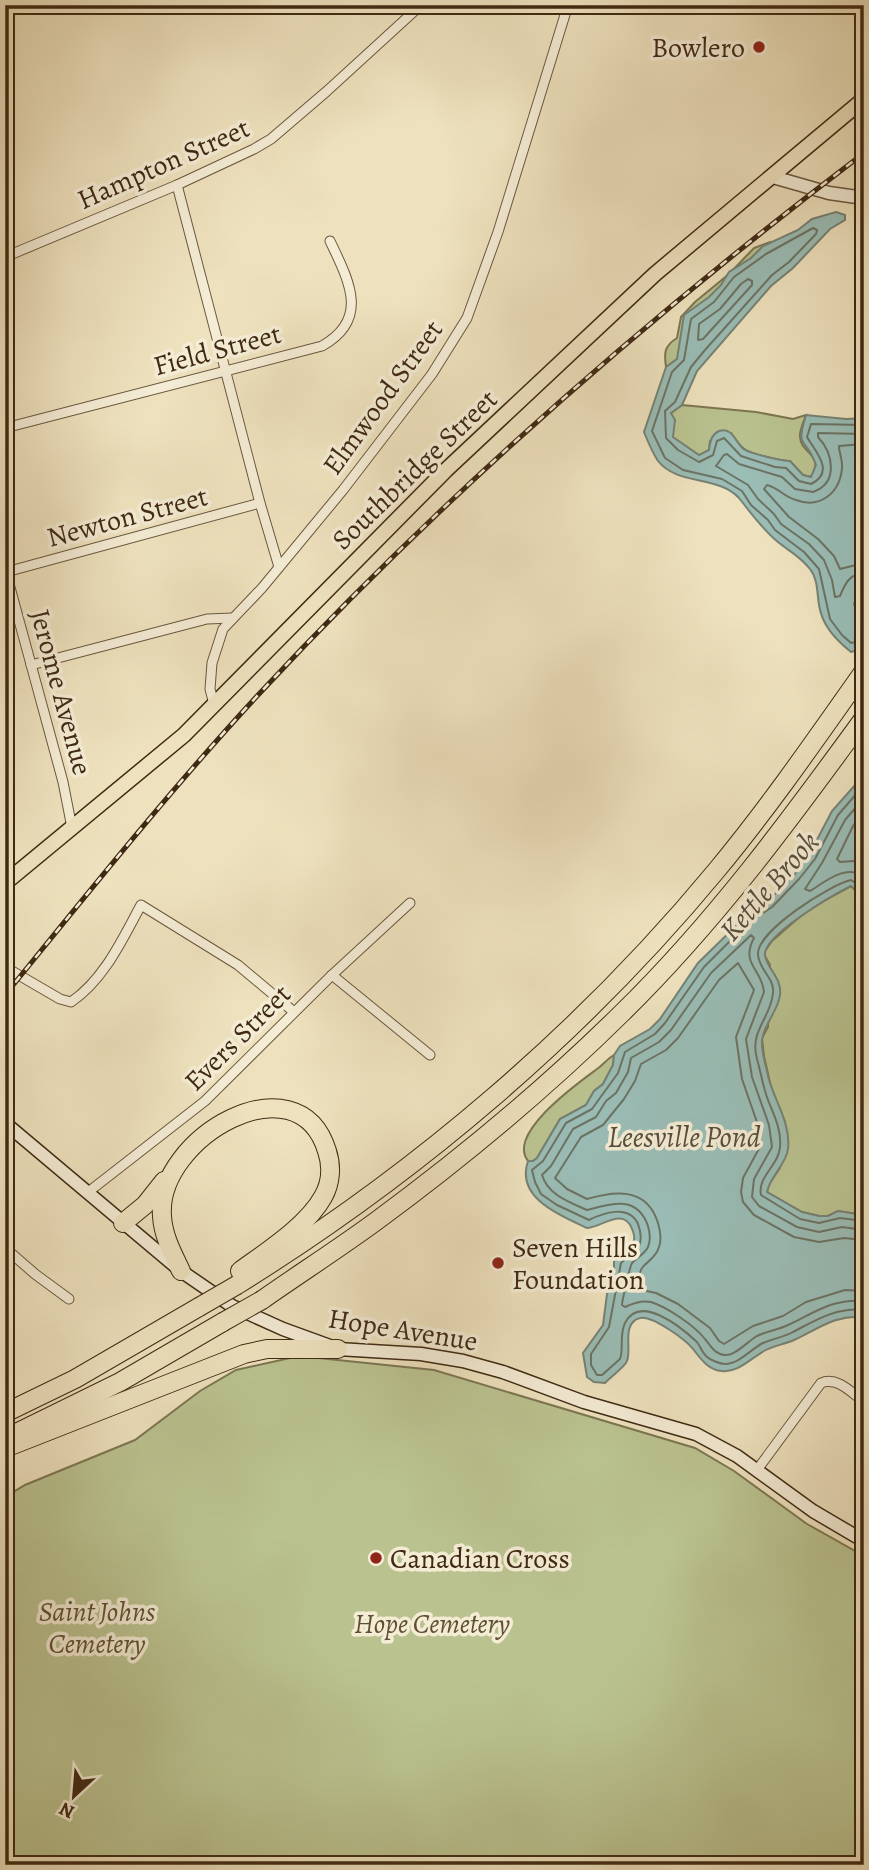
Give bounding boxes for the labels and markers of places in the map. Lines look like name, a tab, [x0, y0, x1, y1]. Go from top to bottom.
place label: Bowlero	[652, 29, 745, 67]
marker: Bowlero	[751, 39, 767, 55]
place label: Seven Hills Foundation	[512, 1229, 644, 1299]
marker: Seven Hills Foundation	[490, 1255, 506, 1271]
place label: Canadian Cross	[390, 1540, 570, 1578]
marker: Canadian Cross	[368, 1550, 384, 1566]

